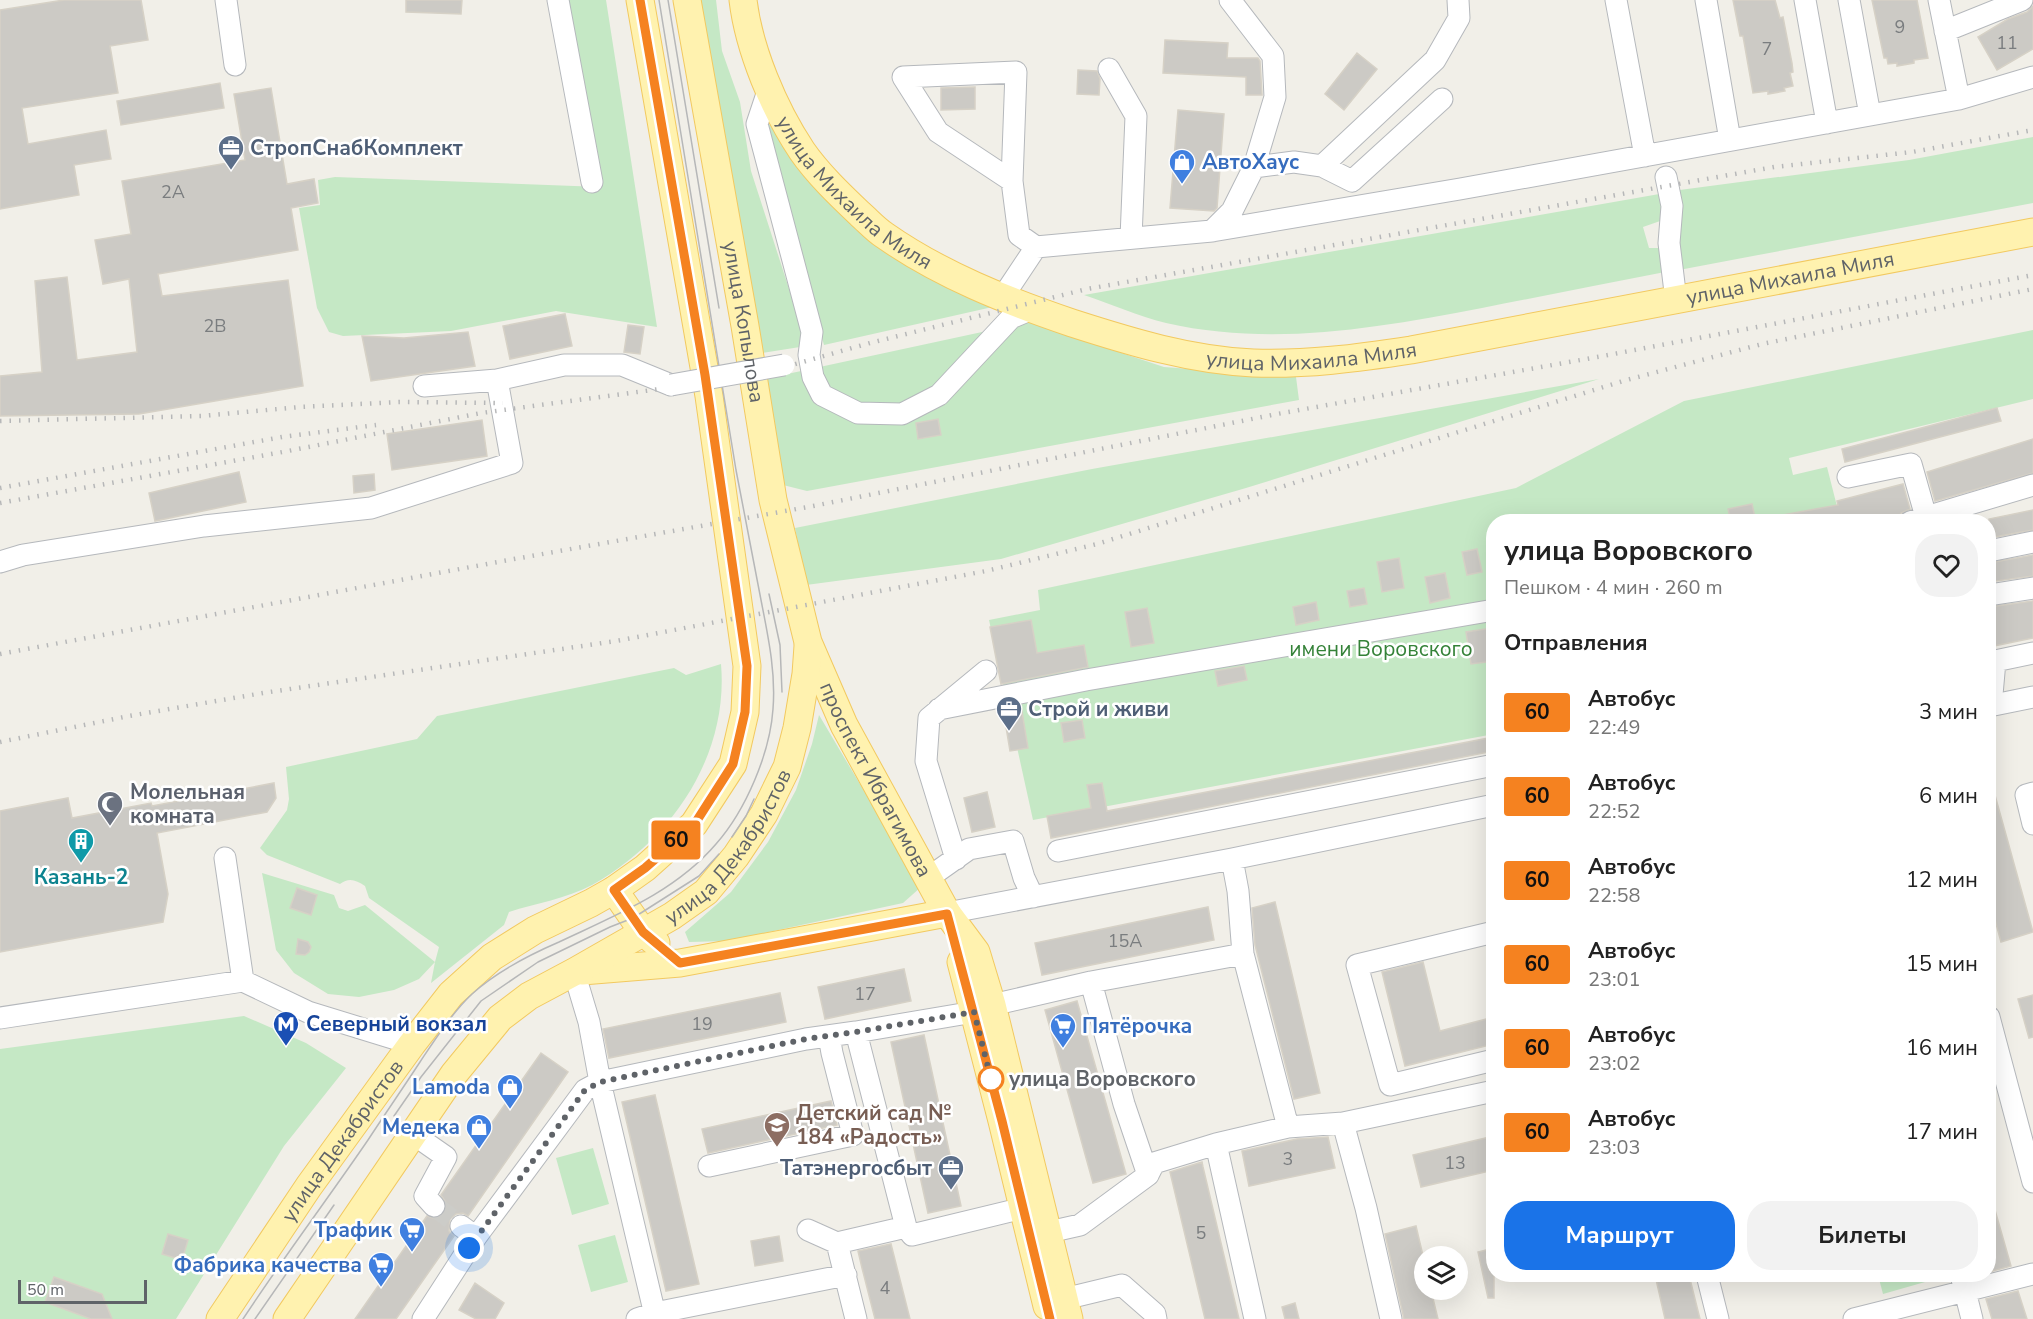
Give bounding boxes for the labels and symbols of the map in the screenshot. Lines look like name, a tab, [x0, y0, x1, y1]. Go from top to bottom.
house number: 9	[1895, 15, 1905, 39]
house number: 11	[1996, 31, 2018, 55]
house number: 7	[1762, 37, 1772, 61]
street label: улица Михаила Миля	[770, 111, 937, 276]
office icon: СтропСнабКомплект	[216, 133, 246, 171]
place label: СтропСнабКомплект	[250, 134, 463, 162]
shop icon: АвтоХаус	[1167, 147, 1197, 185]
place label: АвтоХаус	[1202, 148, 1299, 176]
house number: 2А	[161, 180, 185, 204]
street label: улица Копылова	[716, 239, 771, 405]
street label: улица Михаила Миля	[1684, 245, 1897, 312]
house number: 2В	[204, 314, 226, 338]
street label: улица Михаила Миля	[1204, 335, 1419, 377]
park label: имени Воровского	[1289, 635, 1473, 663]
street label: проспект Ибрагимова	[813, 678, 939, 882]
office icon: Строй и живи	[994, 694, 1024, 732]
place label: Строй и живи	[1028, 695, 1169, 723]
street label: улица Декабристов	[660, 764, 798, 931]
place label: Молельная комната	[130, 778, 245, 830]
mosque icon: Молельная комната	[95, 789, 125, 827]
line badge: 60	[649, 820, 703, 860]
building icon: Казань-2	[66, 826, 96, 864]
place label: Казань-2	[34, 863, 128, 891]
house number: 15А	[1108, 929, 1142, 953]
house number: 17	[854, 982, 876, 1006]
metro station icon: Северный вокзал	[271, 1009, 301, 1047]
place label: Северный вокзал	[306, 1010, 487, 1038]
supermarket icon: Пятёрочка	[1048, 1011, 1078, 1049]
house number: 19	[691, 1012, 713, 1036]
place label: Пятёрочка	[1082, 1012, 1192, 1040]
street label: улица Декабристов	[275, 1054, 410, 1228]
place label: улица Воровского	[1009, 1065, 1196, 1093]
marker: улица Воровского	[978, 1066, 1004, 1092]
shop icon: Lamoda	[495, 1072, 525, 1110]
place label: Lamoda	[412, 1073, 490, 1101]
place label: Детский сад № 184 «Радость»	[796, 1099, 951, 1151]
school or university icon: Детский сад № 184 «Радость»	[762, 1110, 792, 1148]
shop icon: Медека	[464, 1112, 494, 1150]
place label: Медека	[382, 1113, 460, 1141]
house number: 3	[1283, 1147, 1293, 1171]
house number: 13	[1444, 1151, 1466, 1175]
office icon: Татэнергосбыт	[936, 1153, 966, 1191]
place label: Татэнергосбыт	[780, 1154, 932, 1182]
supermarket icon: Трафик	[397, 1215, 427, 1253]
place label: Трафик	[314, 1216, 392, 1244]
house number: 5	[1196, 1221, 1206, 1245]
your location	[454, 1233, 484, 1263]
supermarket icon: Фабрика качества	[366, 1250, 396, 1288]
place label: Фабрика качества	[173, 1251, 362, 1279]
house number: 4	[880, 1276, 891, 1300]
scale bar	[18, 1277, 147, 1304]

